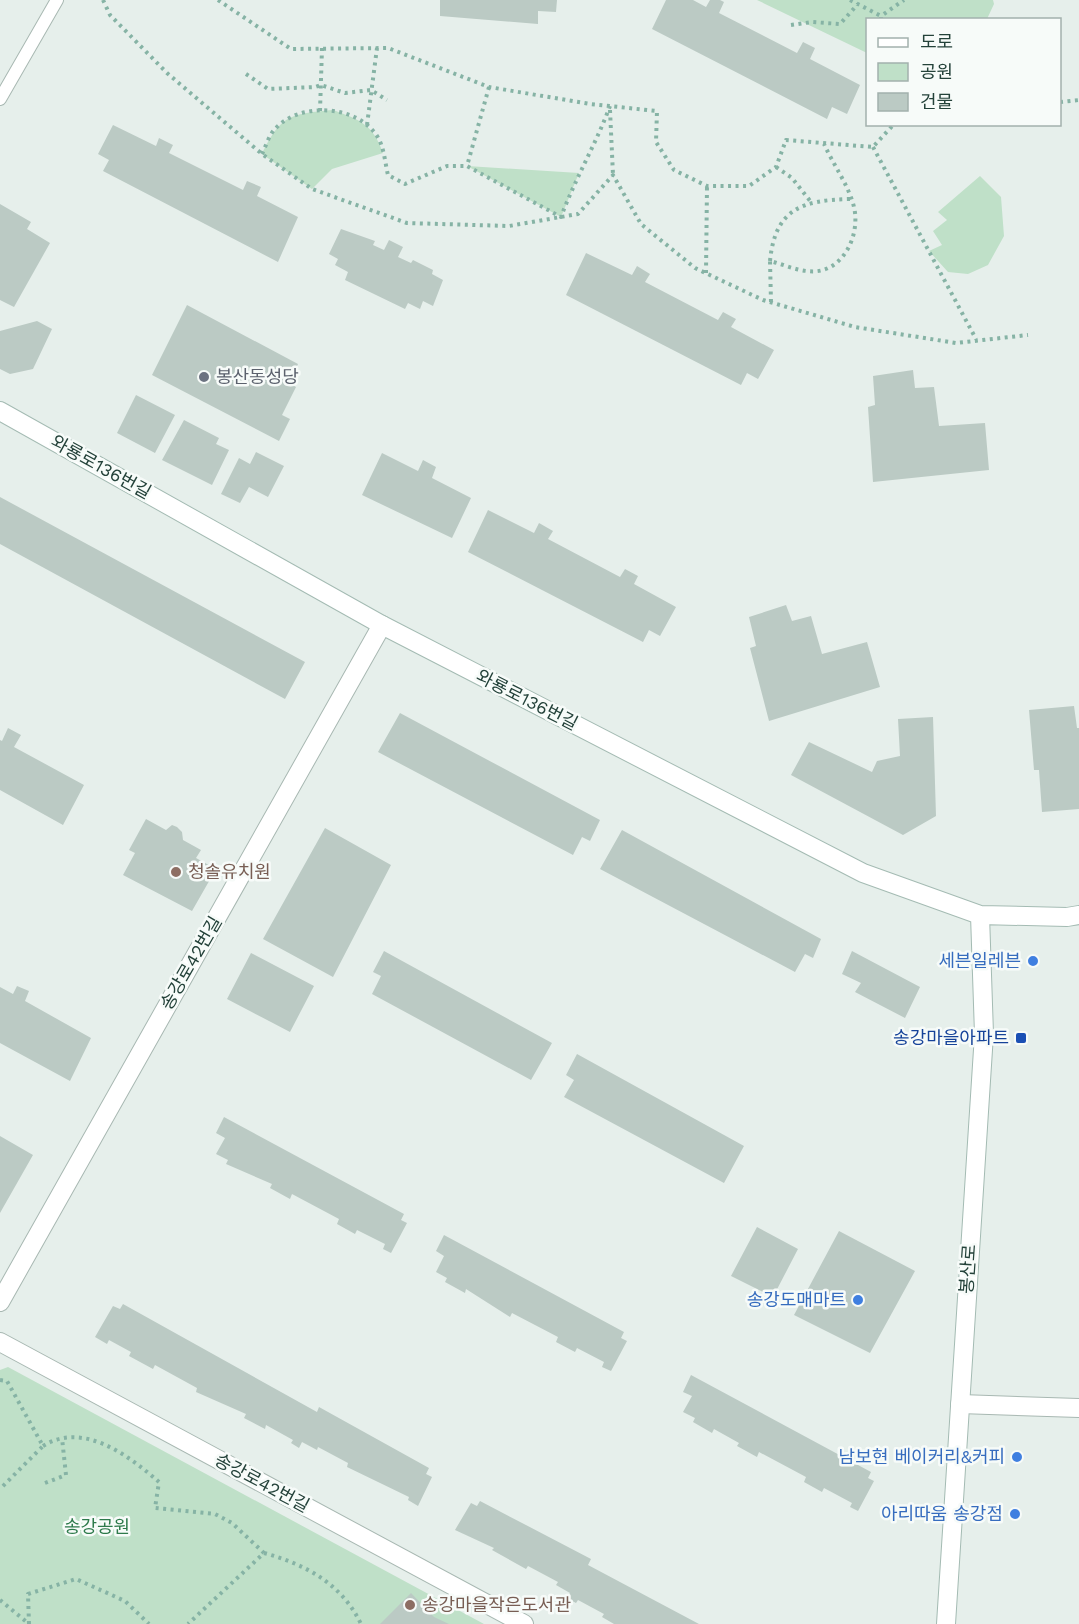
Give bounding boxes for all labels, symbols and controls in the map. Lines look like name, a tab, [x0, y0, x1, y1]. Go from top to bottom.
legend	[866, 18, 1061, 126]
text: 도로	[920, 31, 953, 52]
text: 공원	[920, 61, 953, 82]
text: 건물	[920, 91, 953, 112]
place label: 봉산동성당	[216, 366, 299, 387]
marker: 봉산동성당	[197, 370, 211, 384]
street label: 와룡로136번길	[47, 430, 155, 503]
street label: 와룡로136번길	[473, 665, 582, 734]
place label: 청솔유치원	[188, 861, 271, 882]
marker: 청솔유치원	[169, 865, 183, 879]
street label: 송강로42번길	[155, 912, 226, 1013]
place label: 세븐일레븐	[938, 950, 1021, 971]
marker: 세븐일레븐	[1026, 954, 1040, 968]
place label: 송강마을아파트	[893, 1027, 1009, 1048]
marker: 송강마을아파트	[1014, 1031, 1028, 1045]
street label: 봉산로	[955, 1243, 980, 1294]
place label: 송강도매마트	[747, 1289, 846, 1310]
marker: 송강도매마트	[851, 1293, 865, 1307]
place label: 남보현 베이커리&커피	[839, 1446, 1005, 1467]
street label: 송강로42번길	[211, 1449, 313, 1516]
marker: 남보현 베이커리&커피	[1010, 1450, 1024, 1464]
place label: 아리따움 송강점	[881, 1503, 1003, 1524]
marker: 아리따움 송강점	[1008, 1507, 1022, 1521]
park label: 송강공원	[64, 1516, 130, 1537]
place label: 송강마을작은도서관	[422, 1594, 571, 1615]
marker: 송강마을작은도서관	[403, 1598, 417, 1612]

